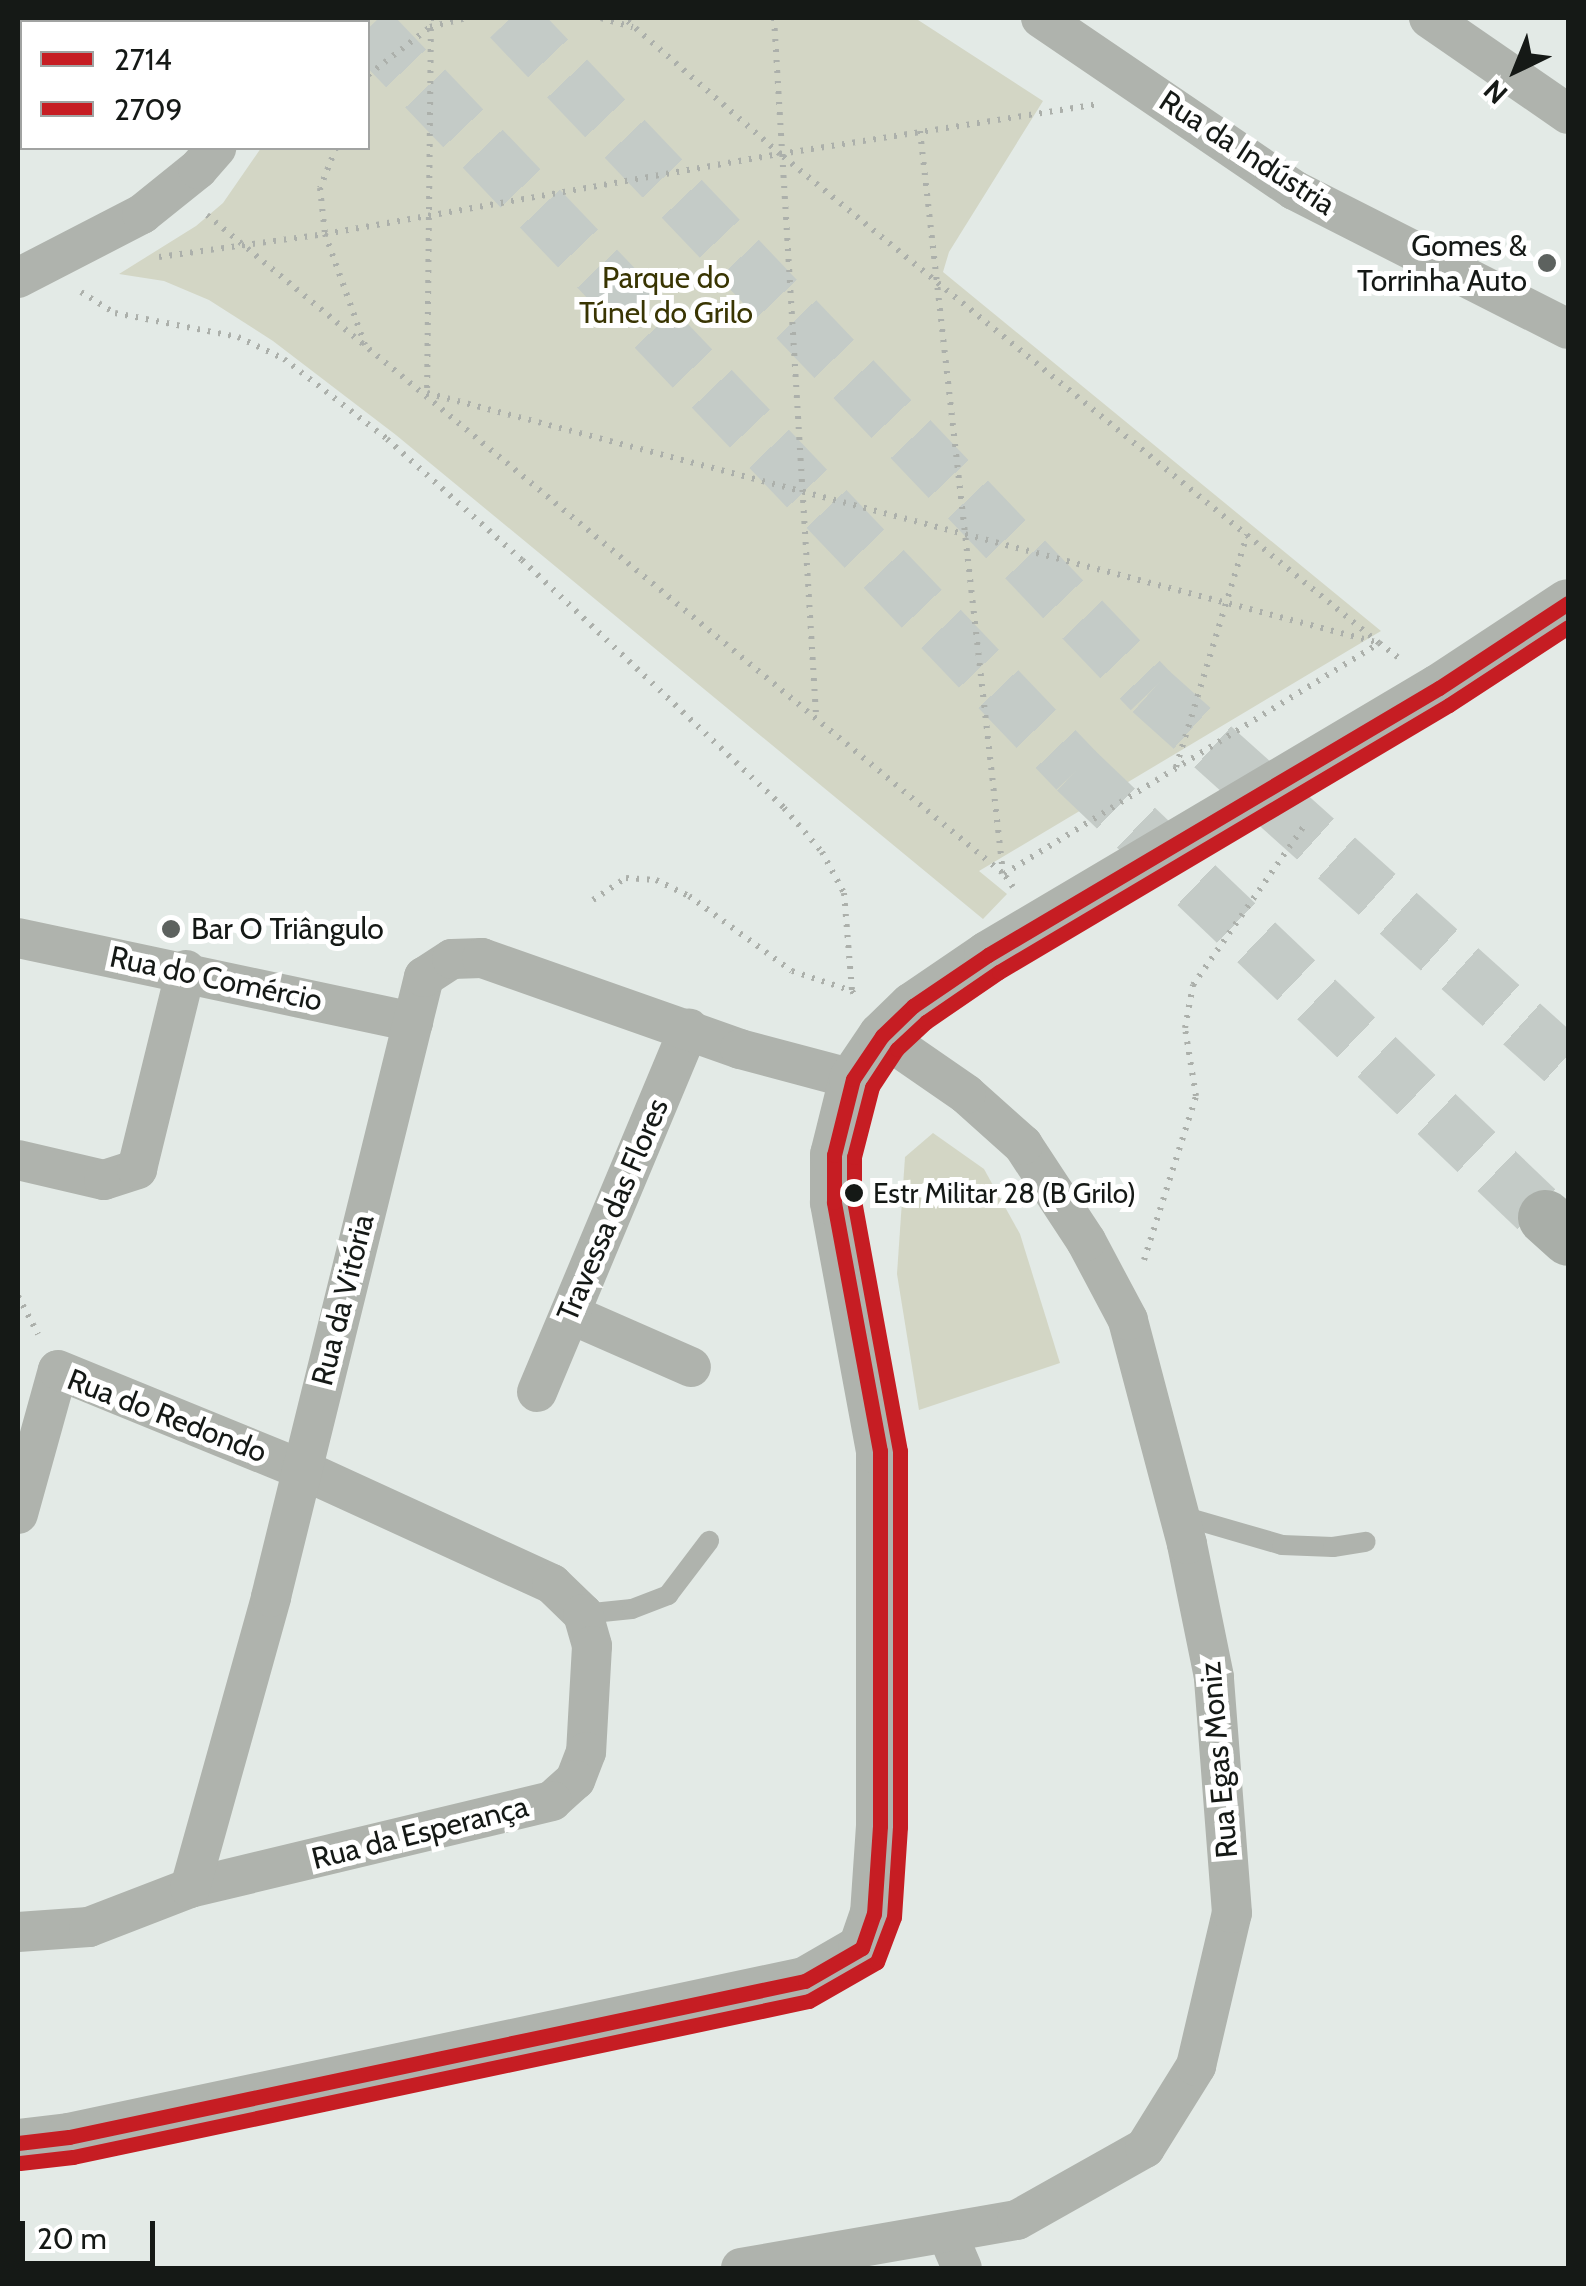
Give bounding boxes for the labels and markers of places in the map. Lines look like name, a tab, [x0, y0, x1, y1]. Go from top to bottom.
place label: Gomes & Torrinha Auto	[1357, 228, 1527, 298]
marker: Gomes & Torrinha Auto	[1536, 252, 1558, 274]
place label: Bar O Triângulo	[191, 911, 384, 947]
marker: Bar O Triângulo	[160, 918, 182, 940]
place label: Estr Militar 28 (B Grilo)	[873, 1176, 1136, 1210]
marker: Estr Militar 28 (B Grilo)	[844, 1183, 864, 1203]

